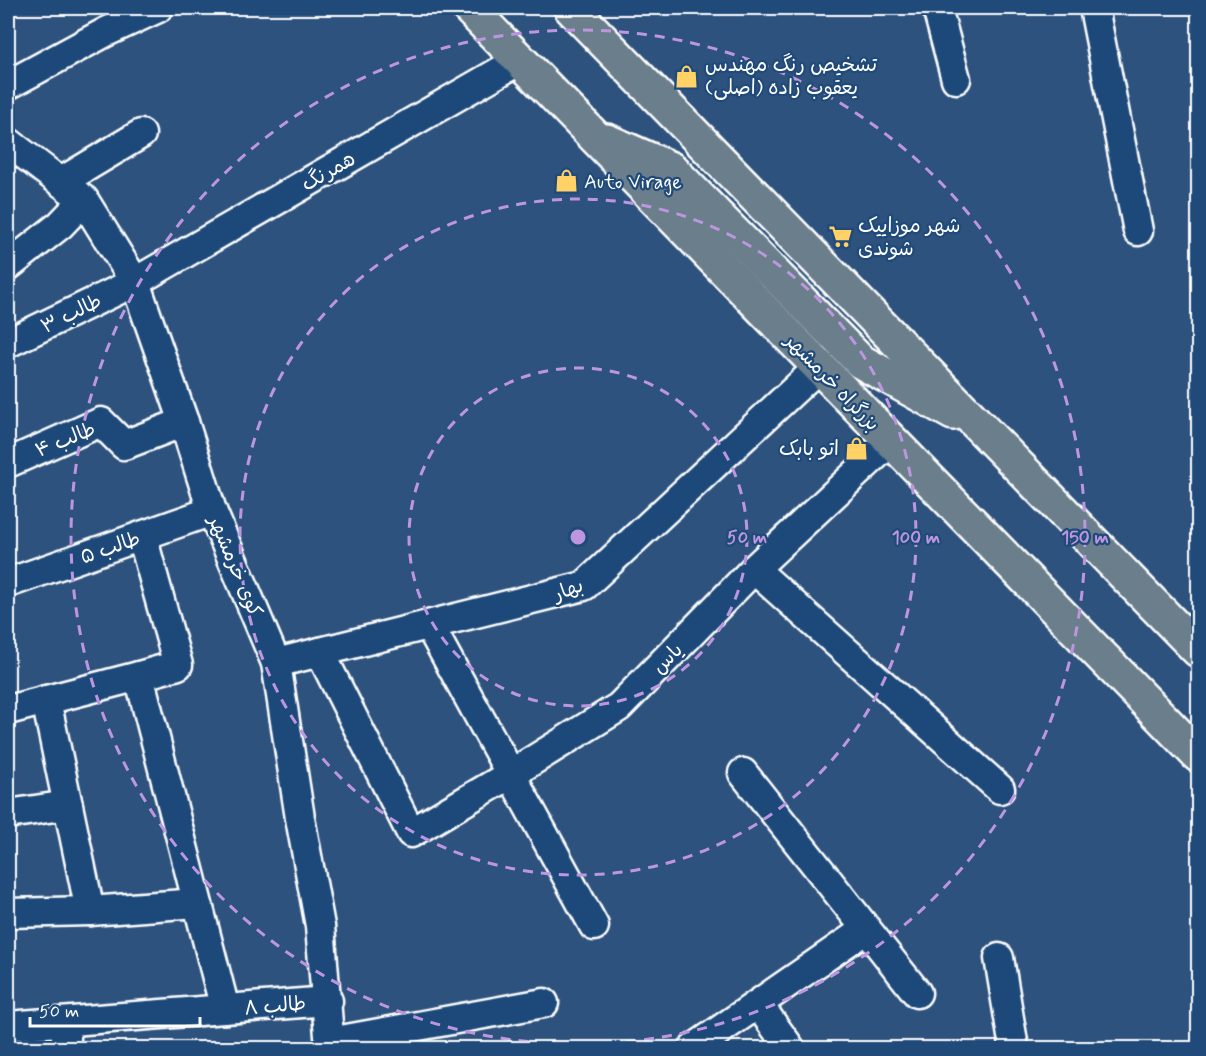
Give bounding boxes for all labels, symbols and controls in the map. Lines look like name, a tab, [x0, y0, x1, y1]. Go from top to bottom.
place label: تشخیص رنگ مهندس یعقوب زاده (اصلی)	[705, 52, 877, 102]
shop icon: تشخیص رنگ مهندس یعقوب زاده (اصلی)	[674, 63, 700, 89]
street label: همرنگ	[297, 146, 361, 199]
shop icon: Auto Virage	[553, 168, 579, 194]
place label: Auto Virage	[584, 169, 682, 196]
place label: شهر موزاییک شوندی	[858, 213, 960, 263]
supermarket icon: شهر موزاییک شوندی	[827, 223, 853, 249]
street label: طالب ۳	[37, 288, 107, 341]
street label: بزرگراه خرمشهر	[777, 327, 885, 438]
street label: طالب ۴	[31, 416, 100, 465]
shop icon: اتو بابک	[844, 435, 870, 461]
place label: اتو بابک	[779, 436, 839, 463]
street label: کوی خرمشهر	[200, 510, 268, 621]
street label: طالب ۵	[77, 526, 144, 571]
text: 50 m	[727, 526, 767, 550]
text: 100 m	[892, 526, 940, 550]
text: 150 m	[1061, 526, 1109, 550]
centre of rings	[568, 527, 588, 547]
street label: بهار	[548, 572, 588, 609]
street label: یاس	[647, 638, 690, 681]
scale bar	[30, 990, 200, 1028]
street label: طالب ۸	[243, 990, 307, 1023]
text: 50 m	[39, 1000, 79, 1024]

